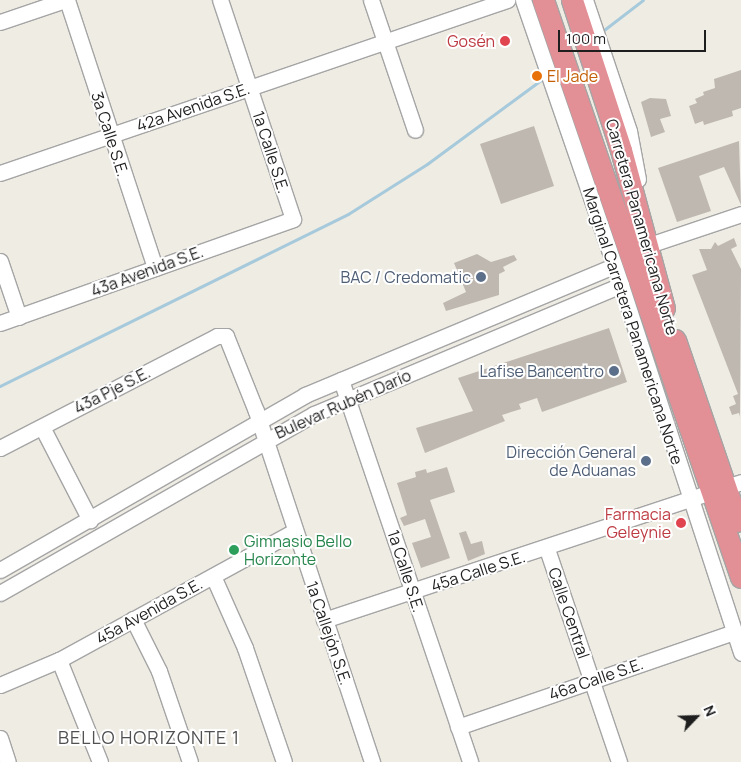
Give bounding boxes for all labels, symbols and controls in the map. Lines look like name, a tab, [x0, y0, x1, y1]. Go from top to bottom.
scale bar	[561, 20, 708, 52]
text: 100 m	[566, 28, 606, 49]
place label: Gosén	[447, 31, 495, 51]
marker: Gosén	[499, 35, 511, 47]
place label: El Jade	[547, 66, 598, 86]
marker: El Jade	[531, 70, 543, 82]
street label: 42a Avenida S.E.	[134, 79, 252, 135]
street label: 3a Calle S.E.	[87, 89, 133, 179]
street label: 1a Calle S.E.	[249, 108, 293, 196]
street label: Carretera Panamericana Norte	[602, 117, 682, 337]
street label: Marginal Carretera Panamericana Norte	[579, 185, 687, 467]
street label: 43a Avenida S.E.	[88, 242, 206, 300]
place label: BAC / Credomatic	[341, 267, 471, 287]
marker: BAC / Credomatic	[475, 271, 487, 283]
place label: Lafise Bancentro	[479, 361, 604, 381]
street label: 43a Pje S.E.	[71, 363, 153, 417]
street label: Bulevar Rubén Darío	[272, 365, 414, 443]
marker: Lafise Bancentro	[608, 365, 620, 377]
place label: Dirección General de Aduanas	[506, 442, 636, 480]
marker: Dirección General de Aduanas	[640, 455, 652, 467]
place label: Farmacia Geleynie	[605, 504, 671, 542]
marker: Farmacia Geleynie	[675, 517, 687, 529]
street label: 1a Calle S.E.	[384, 527, 428, 615]
place label: Gimnasio Bello Horizonte	[244, 531, 352, 569]
marker: Gimnasio Bello Horizonte	[228, 544, 240, 556]
street label: 45a Calle S.E.	[429, 547, 527, 595]
street label: Calle Central	[544, 565, 594, 661]
street label: 45a Avenida S.E.	[92, 574, 206, 648]
street label: 1a Callejón S.E.	[302, 579, 356, 687]
street label: 46a Calle S.E.	[546, 654, 646, 704]
north arrow	[671, 692, 721, 742]
text: N	[699, 702, 721, 719]
district label: BELLO HORIZONTE 1	[56, 726, 242, 748]

